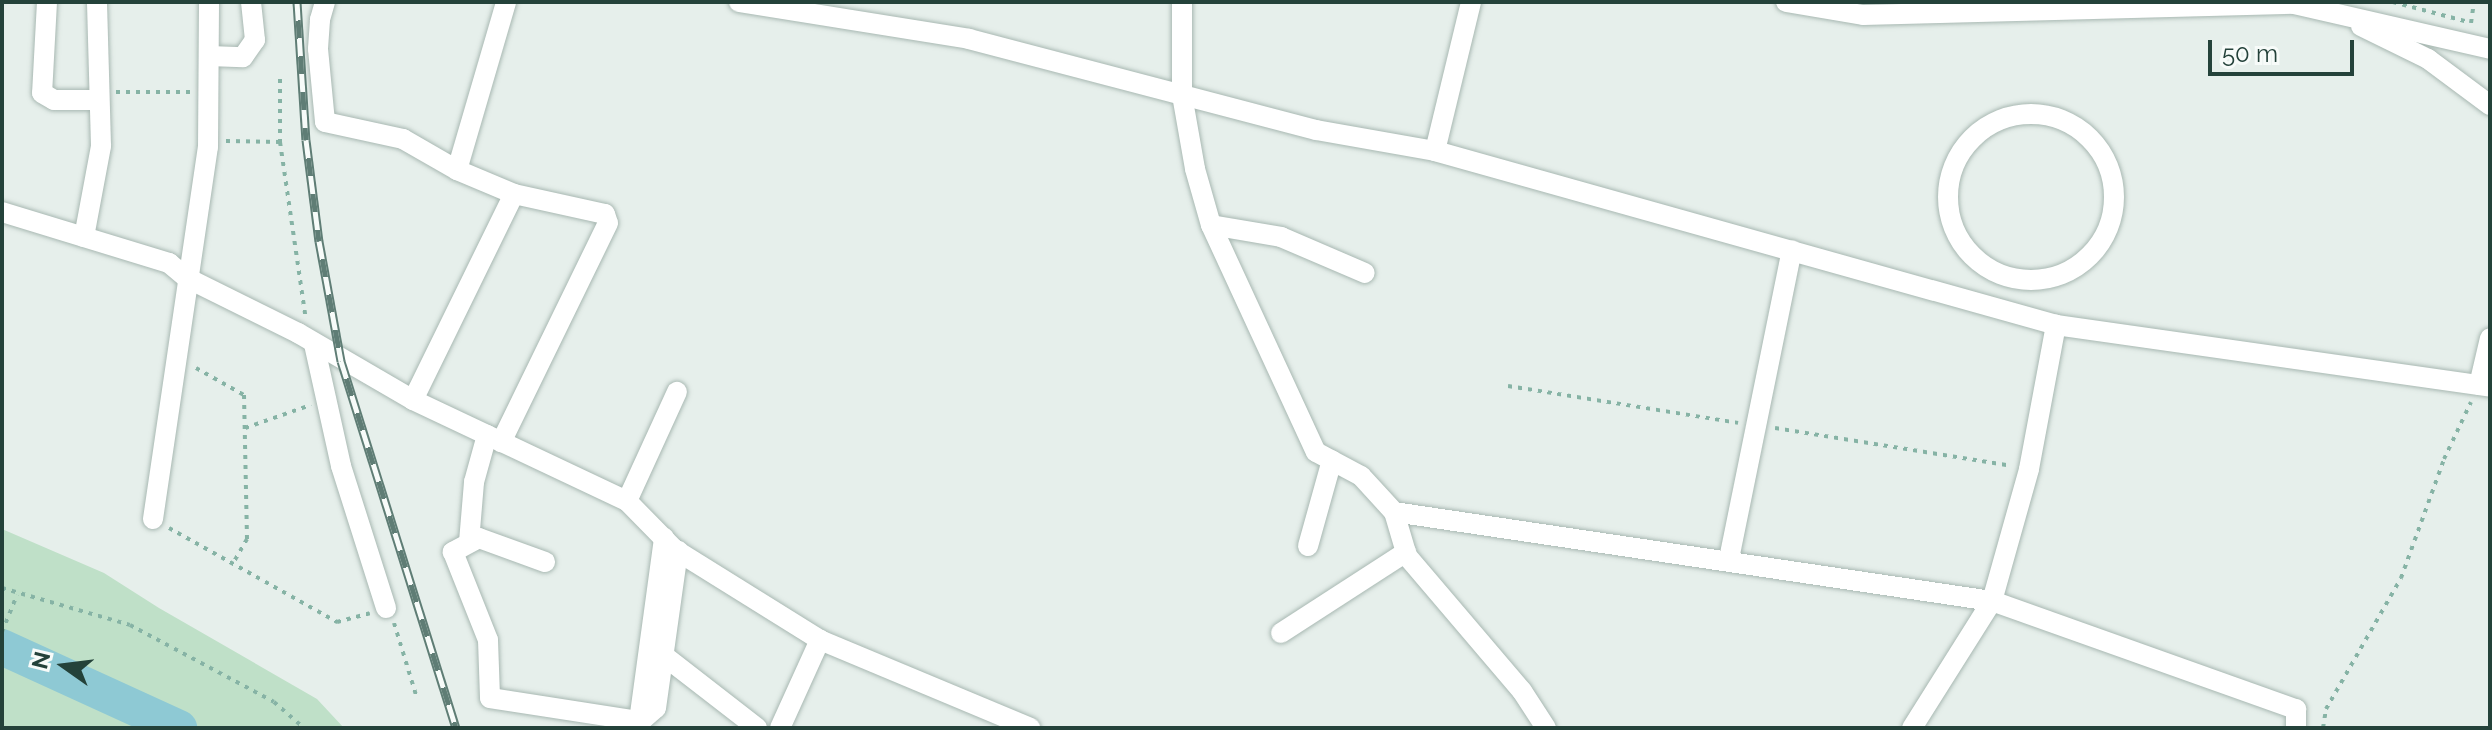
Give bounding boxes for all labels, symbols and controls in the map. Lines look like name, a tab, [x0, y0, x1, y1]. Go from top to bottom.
scale bar	[2212, 24, 2358, 74]
text: 50 m	[2222, 39, 2278, 68]
north arrow	[24, 626, 104, 706]
text: N	[26, 649, 55, 671]

